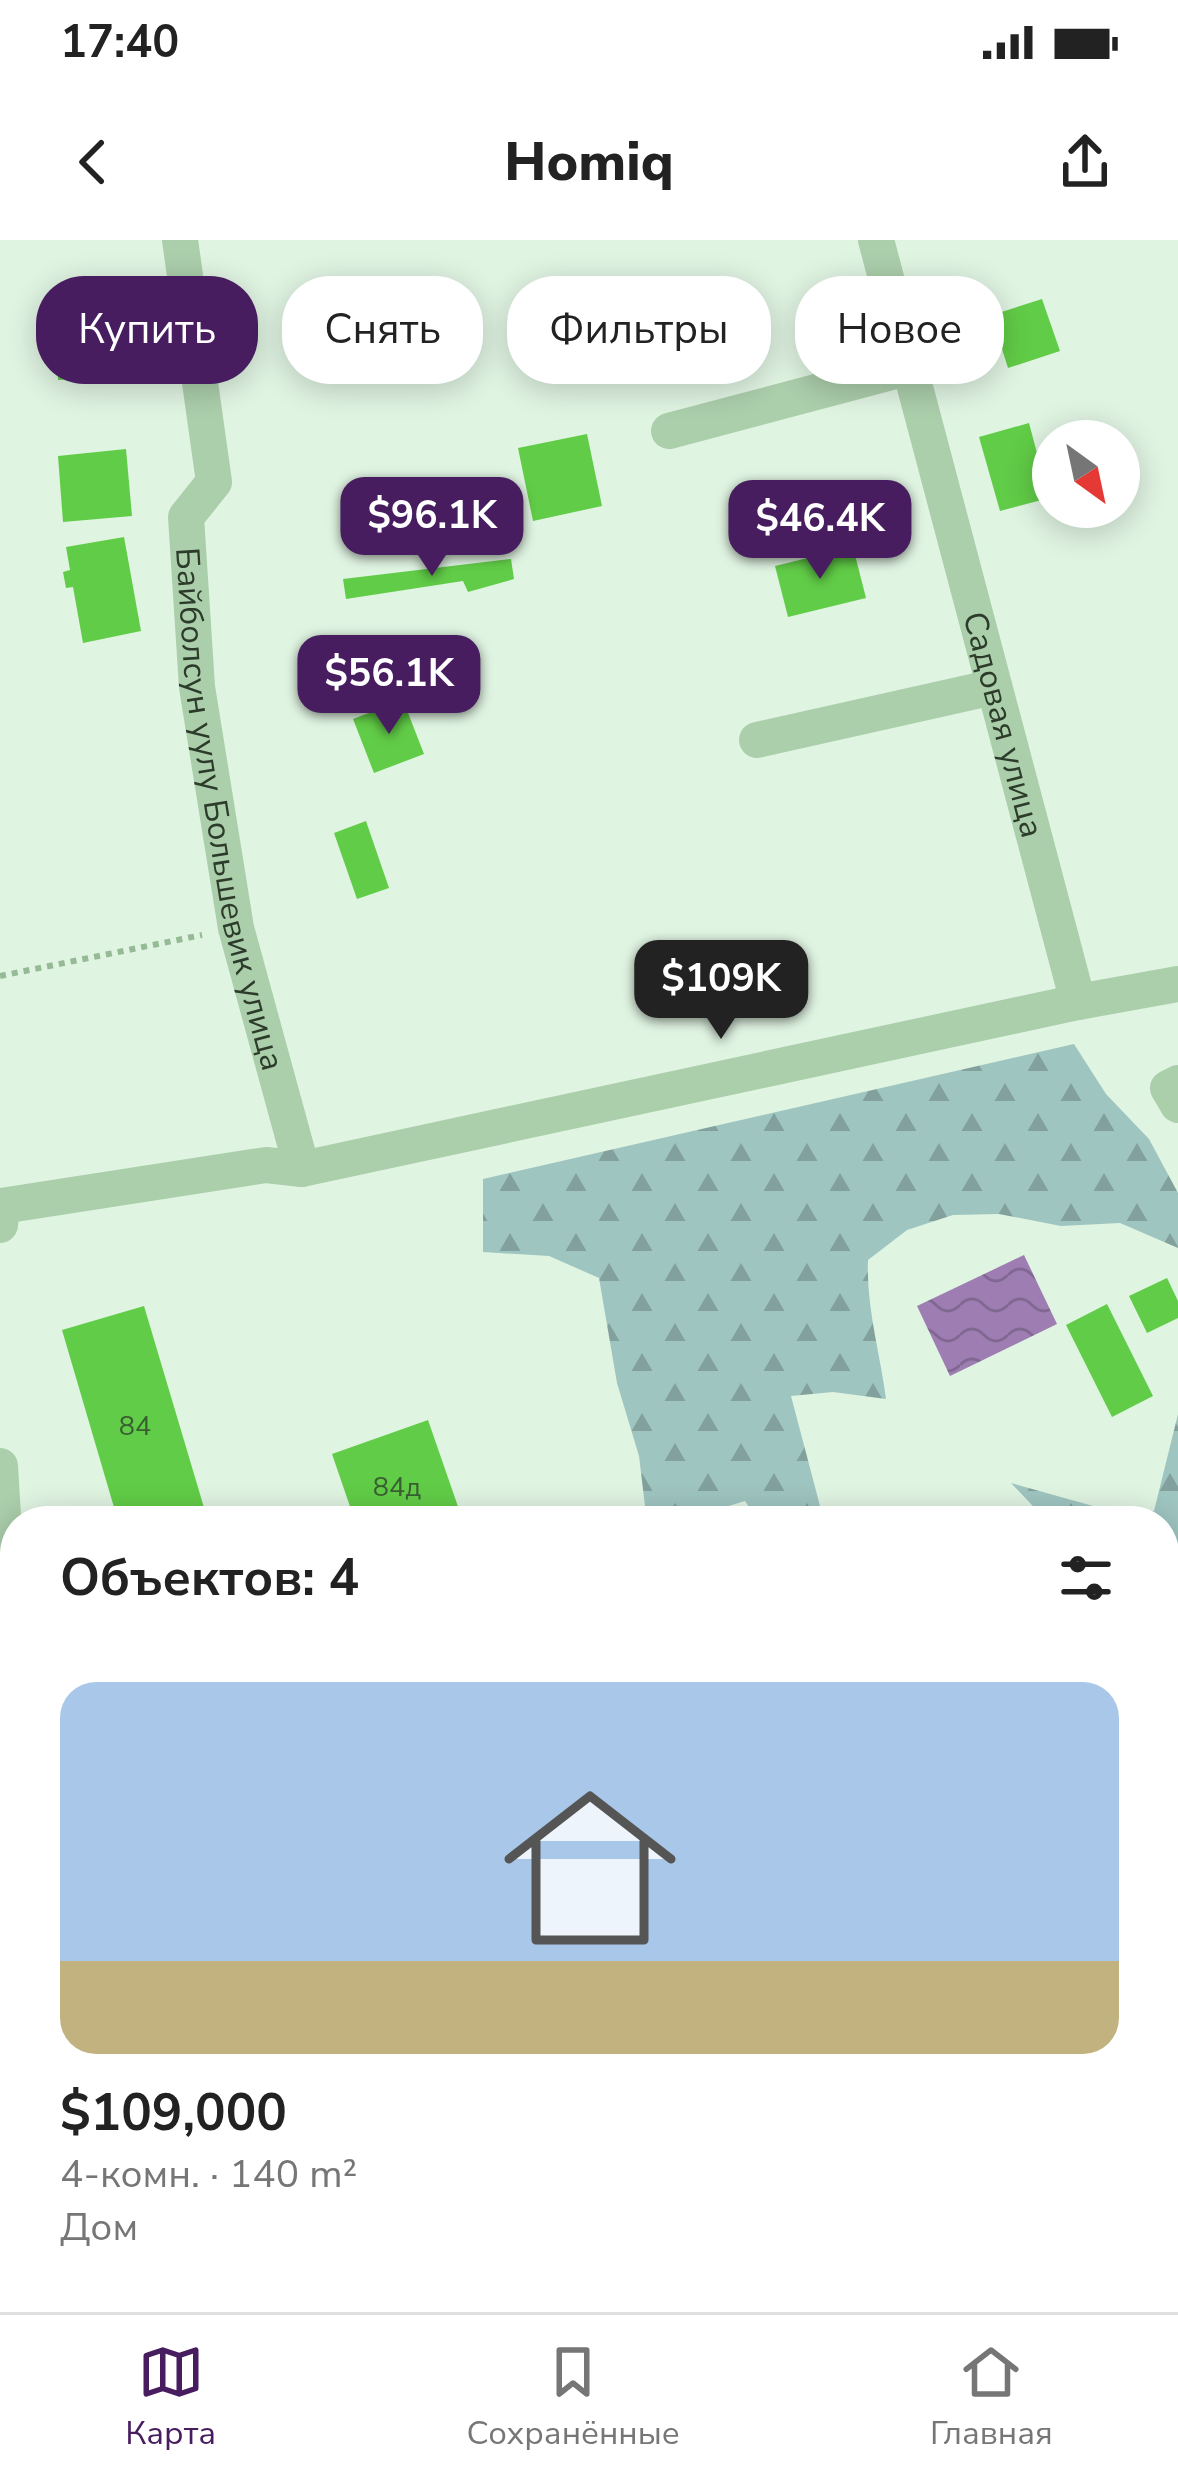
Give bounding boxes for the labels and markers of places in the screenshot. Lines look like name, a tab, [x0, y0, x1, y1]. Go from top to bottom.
pin: $96.1K	[334, 477, 530, 579]
pin: $46.4K	[722, 480, 918, 582]
pin: $56.1K	[291, 635, 487, 737]
pin: $109K	[637, 940, 805, 1042]

